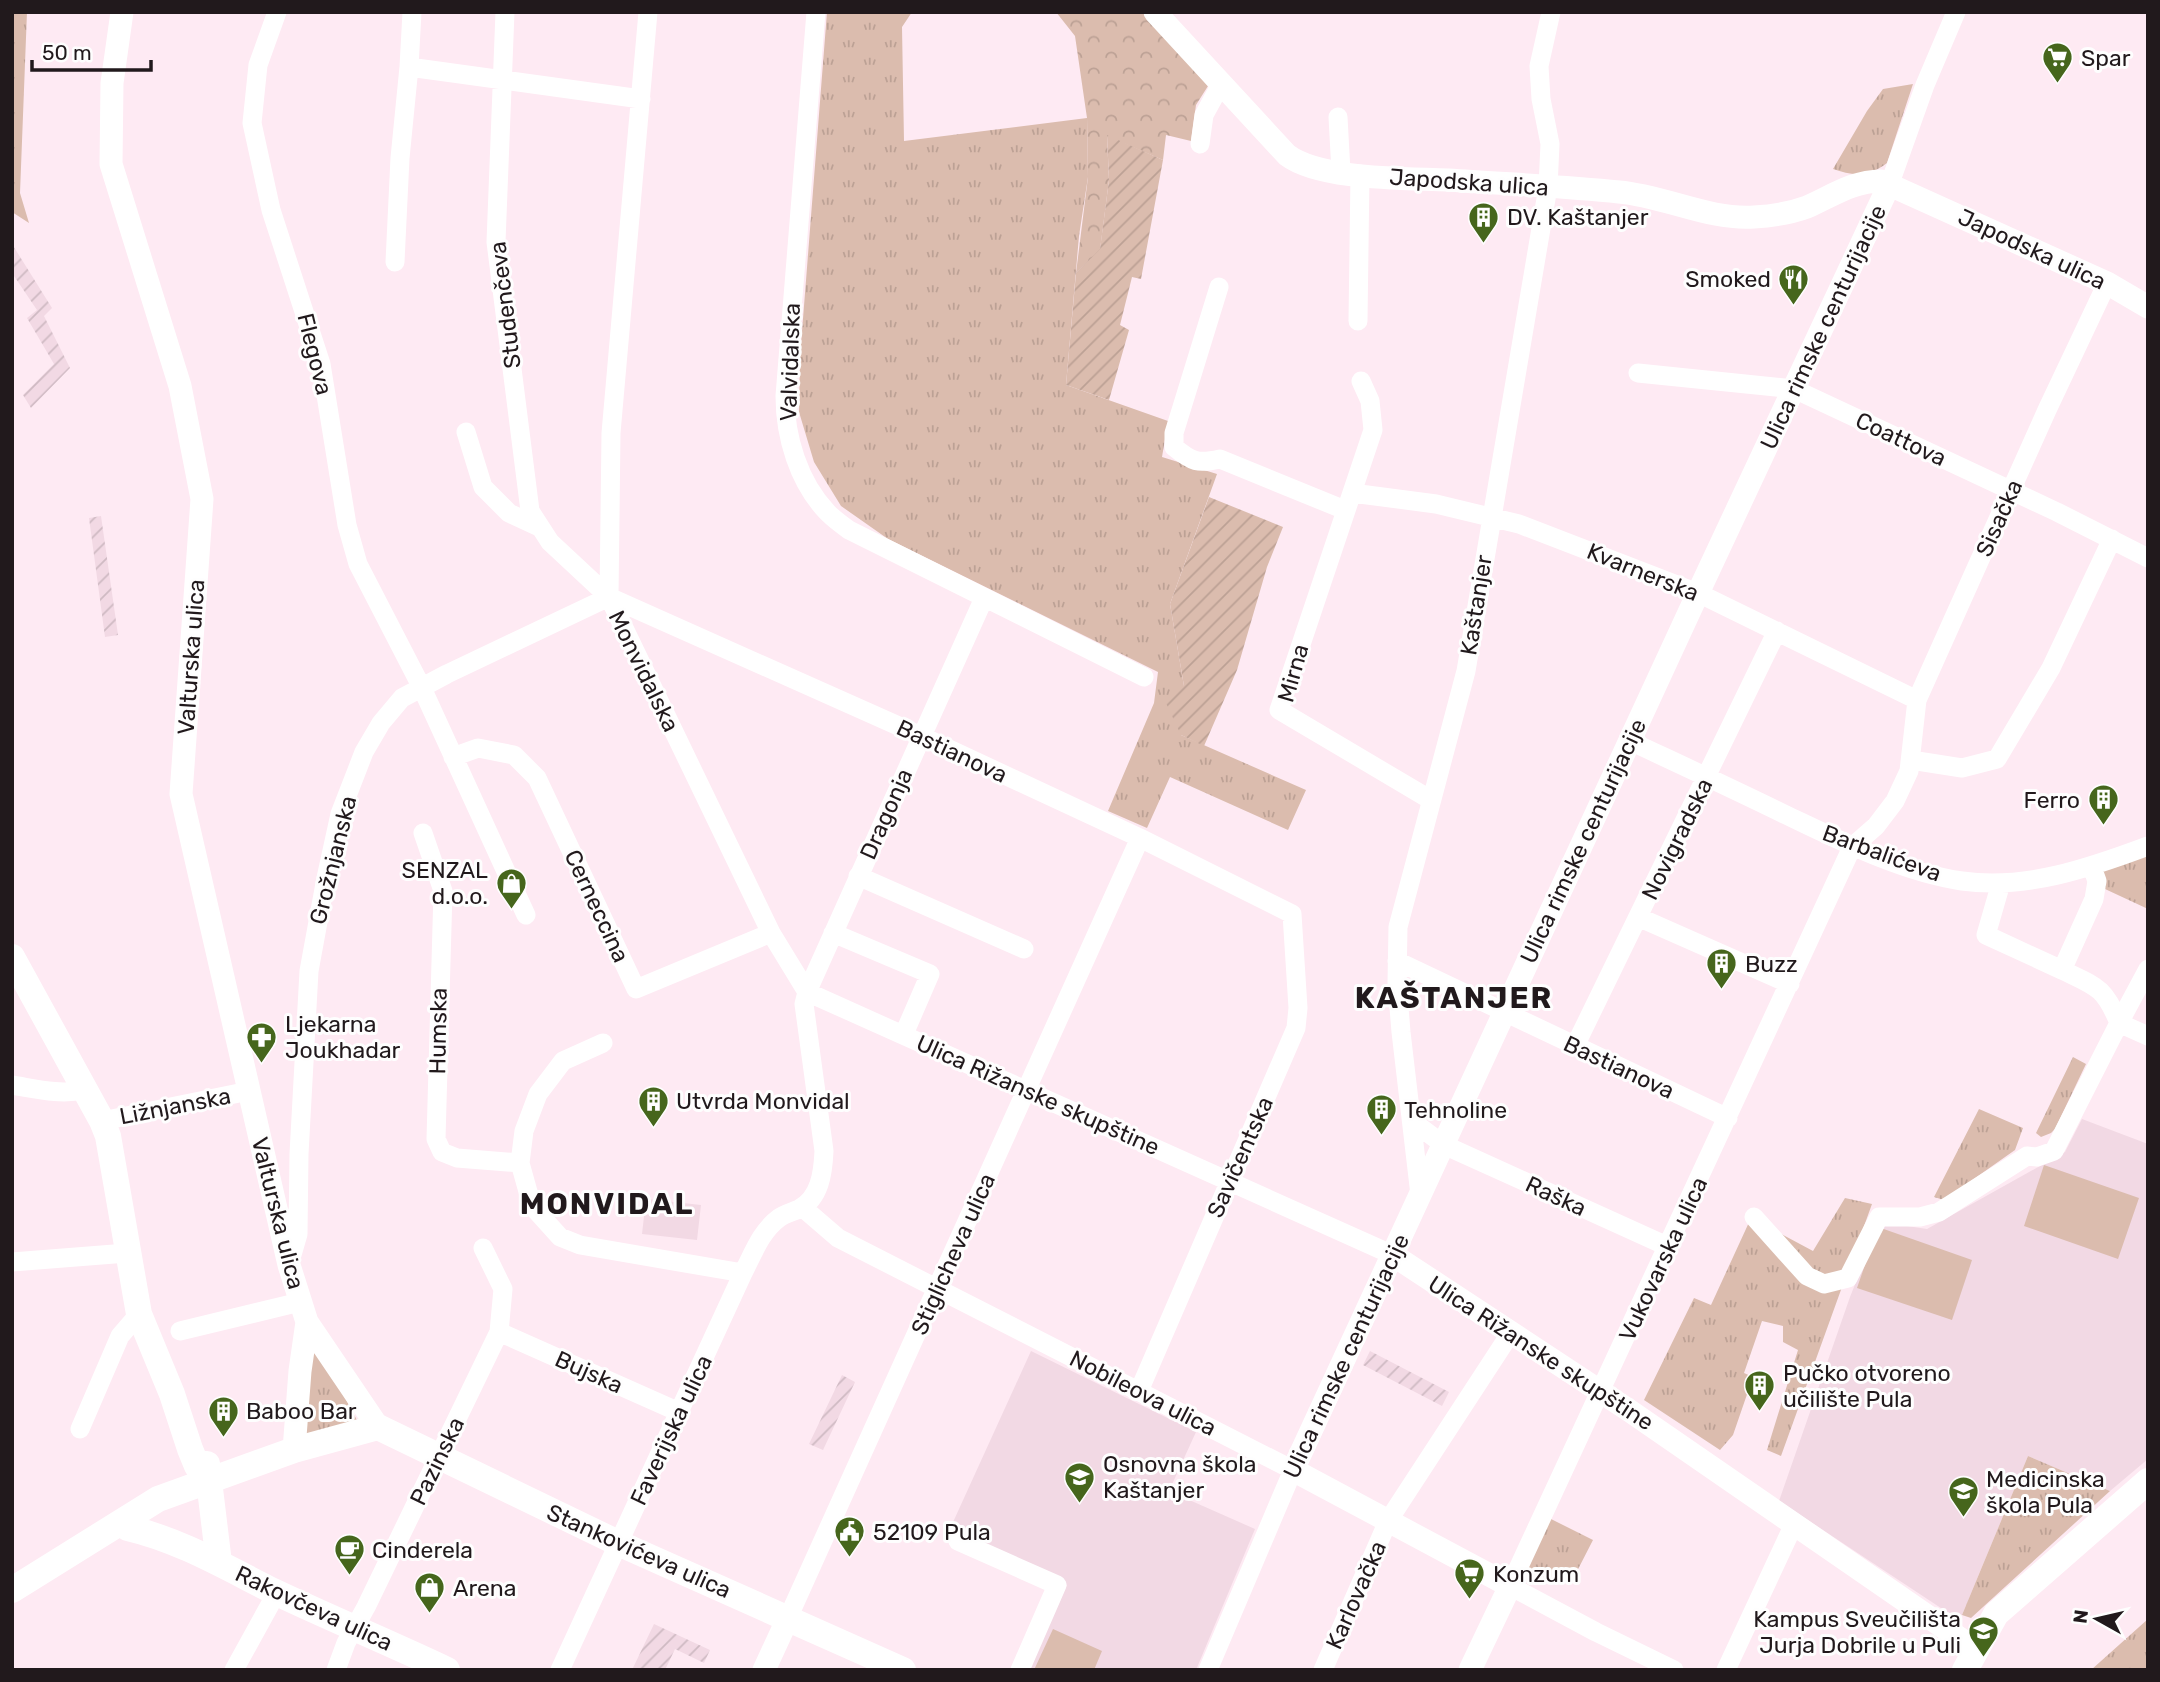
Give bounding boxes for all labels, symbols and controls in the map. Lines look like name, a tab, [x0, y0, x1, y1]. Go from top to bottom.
scale bar	[32, 28, 150, 72]
text: 50 m	[42, 40, 92, 65]
supermarket icon: Spar	[2041, 41, 2075, 85]
place label: Spar	[2081, 44, 2131, 72]
street label: Japodska ulica	[1388, 162, 1550, 202]
building icon: DV. Kaštanjer	[1467, 200, 1501, 244]
street label: Ulica rimske centurijacije	[1754, 200, 1892, 454]
place label: DV. Kaštanjer	[1507, 203, 1649, 231]
street label: Japodska ulica	[1954, 203, 2110, 295]
street label: Studenčeva	[483, 240, 527, 370]
restaurant icon: Smoked	[1777, 262, 1811, 306]
place label: Smoked	[1685, 265, 1771, 293]
street label: Valvidalska	[774, 302, 806, 422]
street label: Flegova	[291, 310, 339, 398]
street label: Coattova	[1851, 406, 1951, 472]
street label: Sisačka	[1970, 475, 2028, 561]
street label: Kvarnerska	[1583, 537, 1703, 607]
street label: Kaštanjer	[1454, 553, 1498, 657]
street label: Valturska ulica	[172, 578, 210, 736]
street label: Monvidalska	[603, 606, 685, 736]
street label: Mirna	[1271, 641, 1315, 705]
street label: Bastianova	[892, 713, 1012, 789]
street label: Ulica rimske centurijacije	[1514, 714, 1652, 968]
street label: Dragonja	[854, 764, 918, 864]
street label: Novigradska	[1636, 774, 1718, 904]
building icon: Ferro	[2086, 783, 2120, 827]
place label: Ferro	[2023, 786, 2080, 814]
street label: Grožnjanska	[304, 793, 362, 927]
street label: Barbalićeva	[1819, 819, 1945, 887]
street label: Cerneccina	[559, 845, 635, 967]
place label: SENZAL d.o.o.	[402, 856, 488, 910]
shop icon: SENZAL d.o.o.	[494, 866, 528, 910]
building icon: Buzz	[1705, 947, 1739, 991]
place label: Buzz	[1745, 950, 1798, 978]
district label: KAŠTANJER	[1355, 980, 1553, 1016]
street label: Humska	[423, 987, 453, 1075]
place label: Ljekarna Joukhadar	[285, 1010, 401, 1064]
pharmacy icon: Ljekarna Joukhadar	[245, 1020, 279, 1064]
street label: Ulica Rižanske skupštine	[912, 1029, 1164, 1161]
street label: Bastianova	[1559, 1029, 1679, 1105]
street label: Ližnjanska	[117, 1082, 233, 1130]
building icon: Utvrda Monvidal	[636, 1084, 670, 1128]
place label: Utvrda Monvidal	[676, 1087, 850, 1115]
street label: Savičentska	[1201, 1092, 1279, 1222]
building icon: Tehnoline	[1364, 1093, 1398, 1137]
place label: Tehnoline	[1404, 1096, 1507, 1124]
street label: Valturska ulica	[246, 1134, 310, 1292]
street label: Stiglicheva ulica	[905, 1169, 1001, 1339]
street label: Raška	[1521, 1170, 1591, 1222]
street label: Vukovarska ulica	[1613, 1172, 1713, 1346]
district label: MONVIDAL	[520, 1186, 694, 1222]
street label: Ulica rimske centurijacije	[1277, 1229, 1415, 1483]
street label: Ulica Rižanske skupštine	[1423, 1270, 1659, 1436]
street label: Nobileova ulica	[1065, 1344, 1221, 1442]
street label: Bujska	[551, 1345, 627, 1399]
street label: Faverijska ulica	[624, 1350, 718, 1510]
place label: Pučko otvoreno učilište Pula	[1783, 1359, 1951, 1413]
building icon: Pučko otvoreno učilište Pula	[1743, 1369, 1777, 1413]
building icon: Baboo Bar	[206, 1394, 240, 1438]
place label: Baboo Bar	[246, 1397, 357, 1425]
street label: Pazinska	[404, 1412, 470, 1510]
place label: Osnovna škola Kaštanjer	[1103, 1450, 1257, 1504]
school or university icon: Osnovna škola Kaštanjer	[1063, 1460, 1097, 1504]
place label: Medicinska škola Pula	[1986, 1465, 2105, 1519]
school or university icon: Medicinska škola Pula	[1946, 1475, 1980, 1519]
street label: Stankovićeva ulica	[543, 1498, 735, 1604]
public building icon: 52109 Pula	[833, 1515, 867, 1559]
place label: 52109 Pula	[873, 1518, 991, 1546]
cafe icon: Cinderela	[332, 1533, 366, 1577]
place label: Cinderela	[372, 1536, 473, 1564]
street label: Karlovačka	[1320, 1537, 1392, 1653]
supermarket icon: Konzum	[1453, 1557, 1487, 1601]
street label: Rakovčeva ulica	[231, 1559, 397, 1657]
place label: Konzum	[1493, 1560, 1579, 1588]
shop icon: Arena	[413, 1571, 447, 1615]
place label: Arena	[453, 1574, 516, 1602]
north arrow	[2062, 1584, 2132, 1654]
place label: Kampus Sveučilišta Jurja Dobrile u Puli	[1753, 1605, 1961, 1659]
text: N	[2068, 1608, 2093, 1625]
school or university icon: Kampus Sveučilišta Jurja Dobrile u Puli	[1967, 1615, 2001, 1659]

